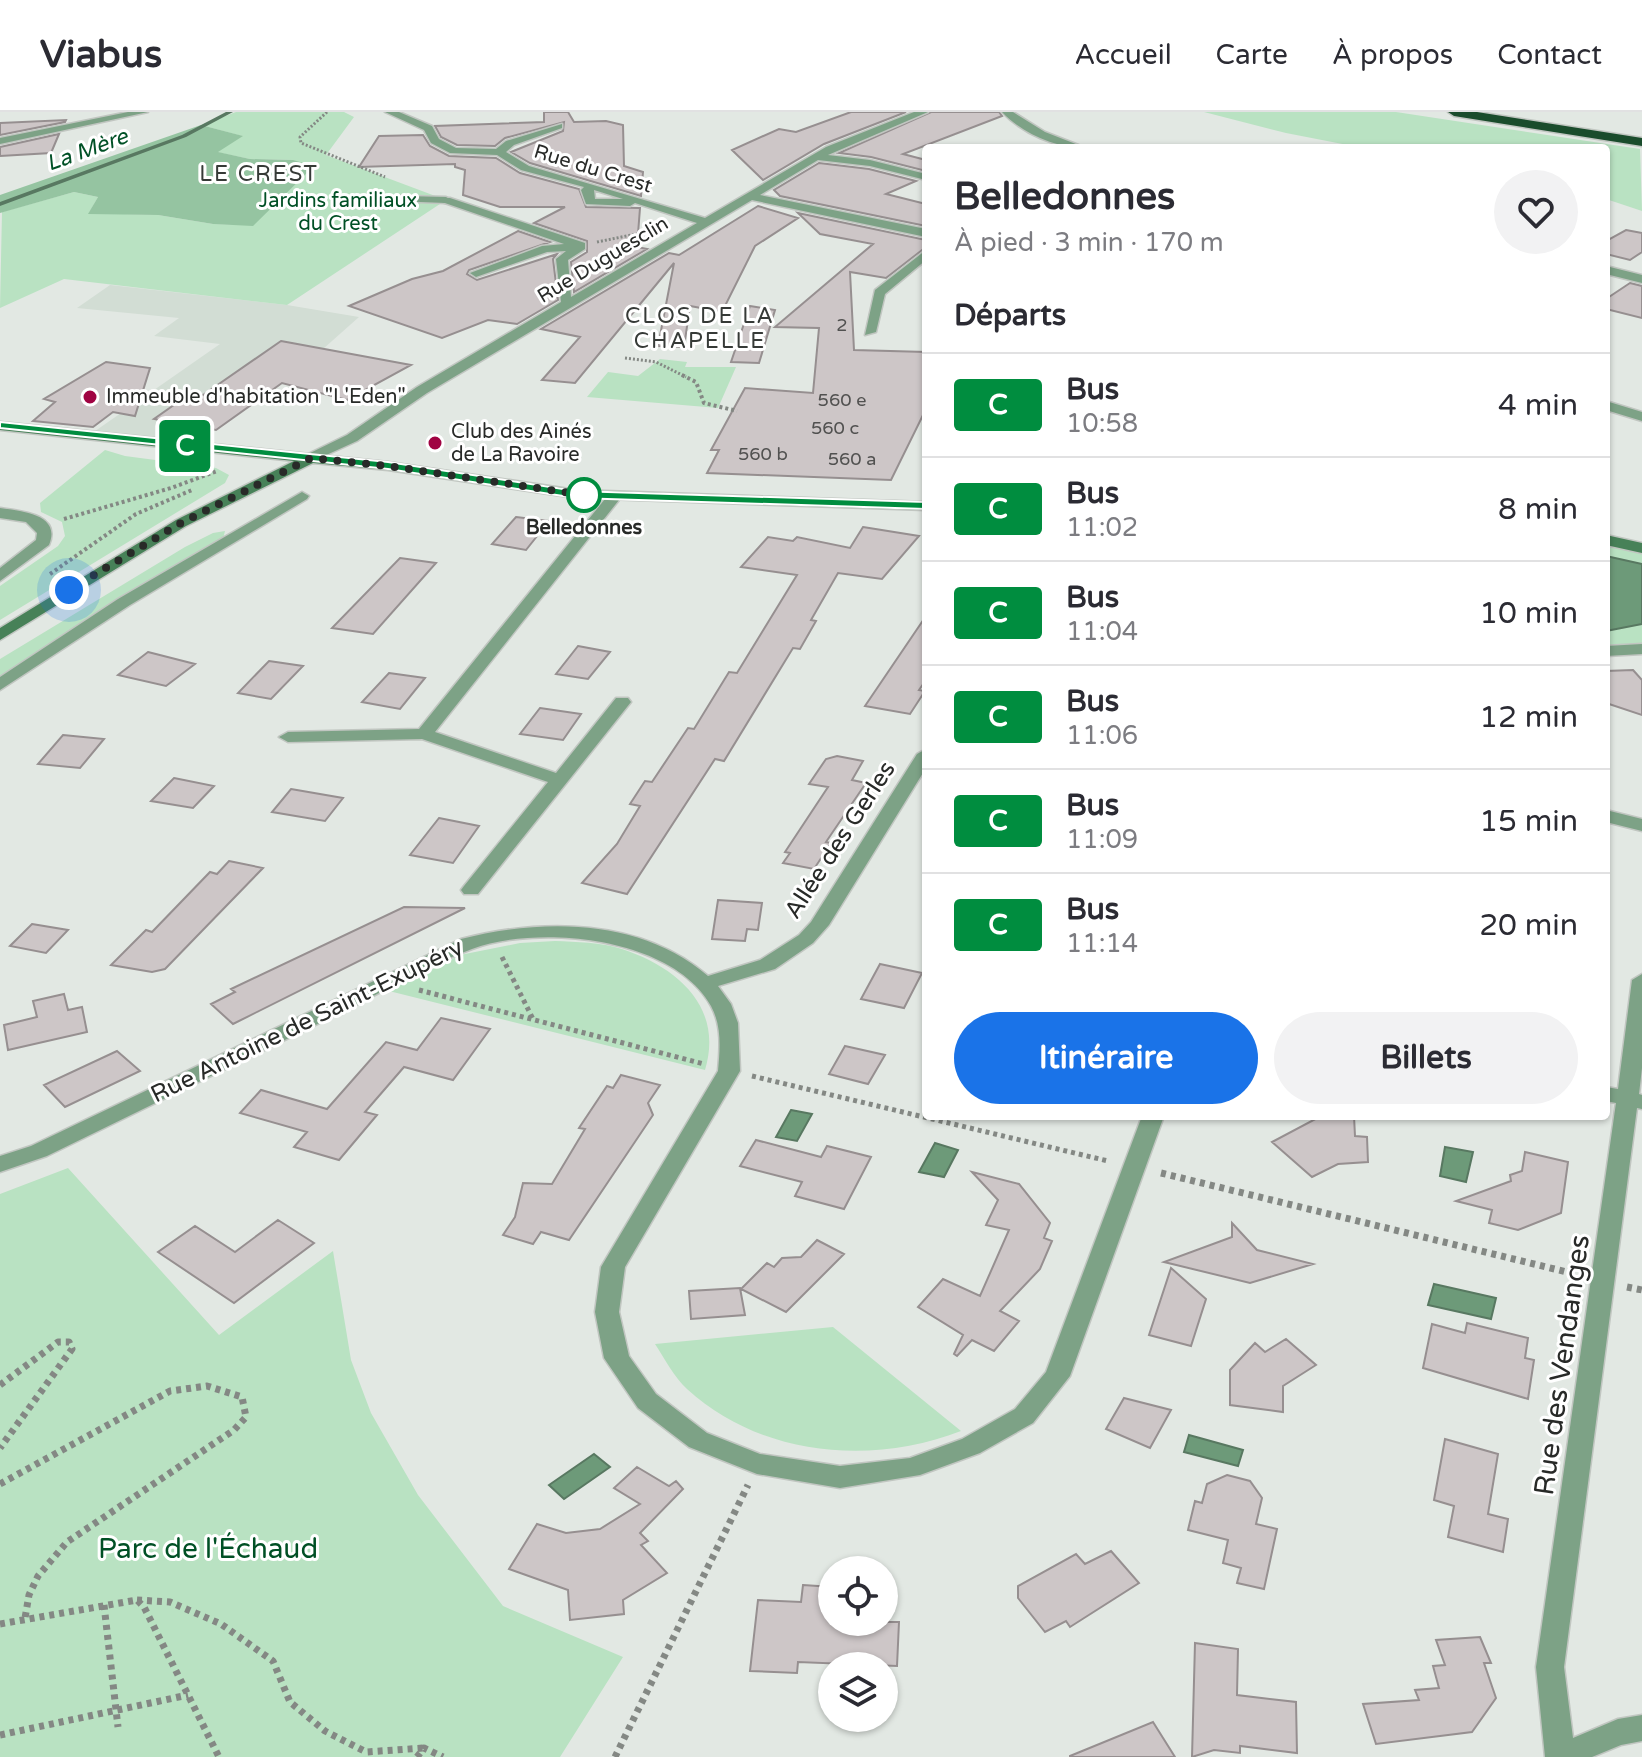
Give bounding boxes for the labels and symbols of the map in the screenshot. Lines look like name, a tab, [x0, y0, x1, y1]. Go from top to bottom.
water label: La Mère	[43, 123, 133, 177]
street label: Rue du Crest	[531, 140, 655, 198]
district label: LE CREST	[199, 161, 319, 187]
park label: Jardins familiaux du Crest	[259, 189, 417, 236]
street label: Rue Duguesclin	[533, 211, 673, 309]
district label: CLOS DE LA CHAPELLE	[625, 303, 775, 354]
house number: 2	[836, 314, 848, 336]
place label: Immeuble d'habitation "L'Eden"	[106, 385, 406, 409]
marker: Immeuble d'habitation "L'Eden"	[81, 388, 99, 406]
house number: 560 e	[818, 389, 866, 411]
house number: 560 c	[811, 417, 859, 439]
line badge: C	[159, 420, 211, 472]
place label: Club des Ainés de La Ravoire	[451, 420, 591, 467]
marker: Club des Ainés de La Ravoire	[426, 434, 444, 452]
house number: 560 b	[738, 443, 788, 465]
house number: 560 a	[828, 448, 876, 470]
marker: Belledonnes	[567, 478, 601, 512]
place label: Belledonnes	[526, 516, 643, 540]
your location	[49, 570, 89, 610]
street label: Allée des Gerles	[778, 756, 902, 924]
street label: Rue Antoine de Saint-Exupéry	[146, 933, 468, 1109]
street label: Rue des Vendanges	[1527, 1233, 1597, 1497]
park label: Parc de l'Échaud	[98, 1532, 318, 1566]

